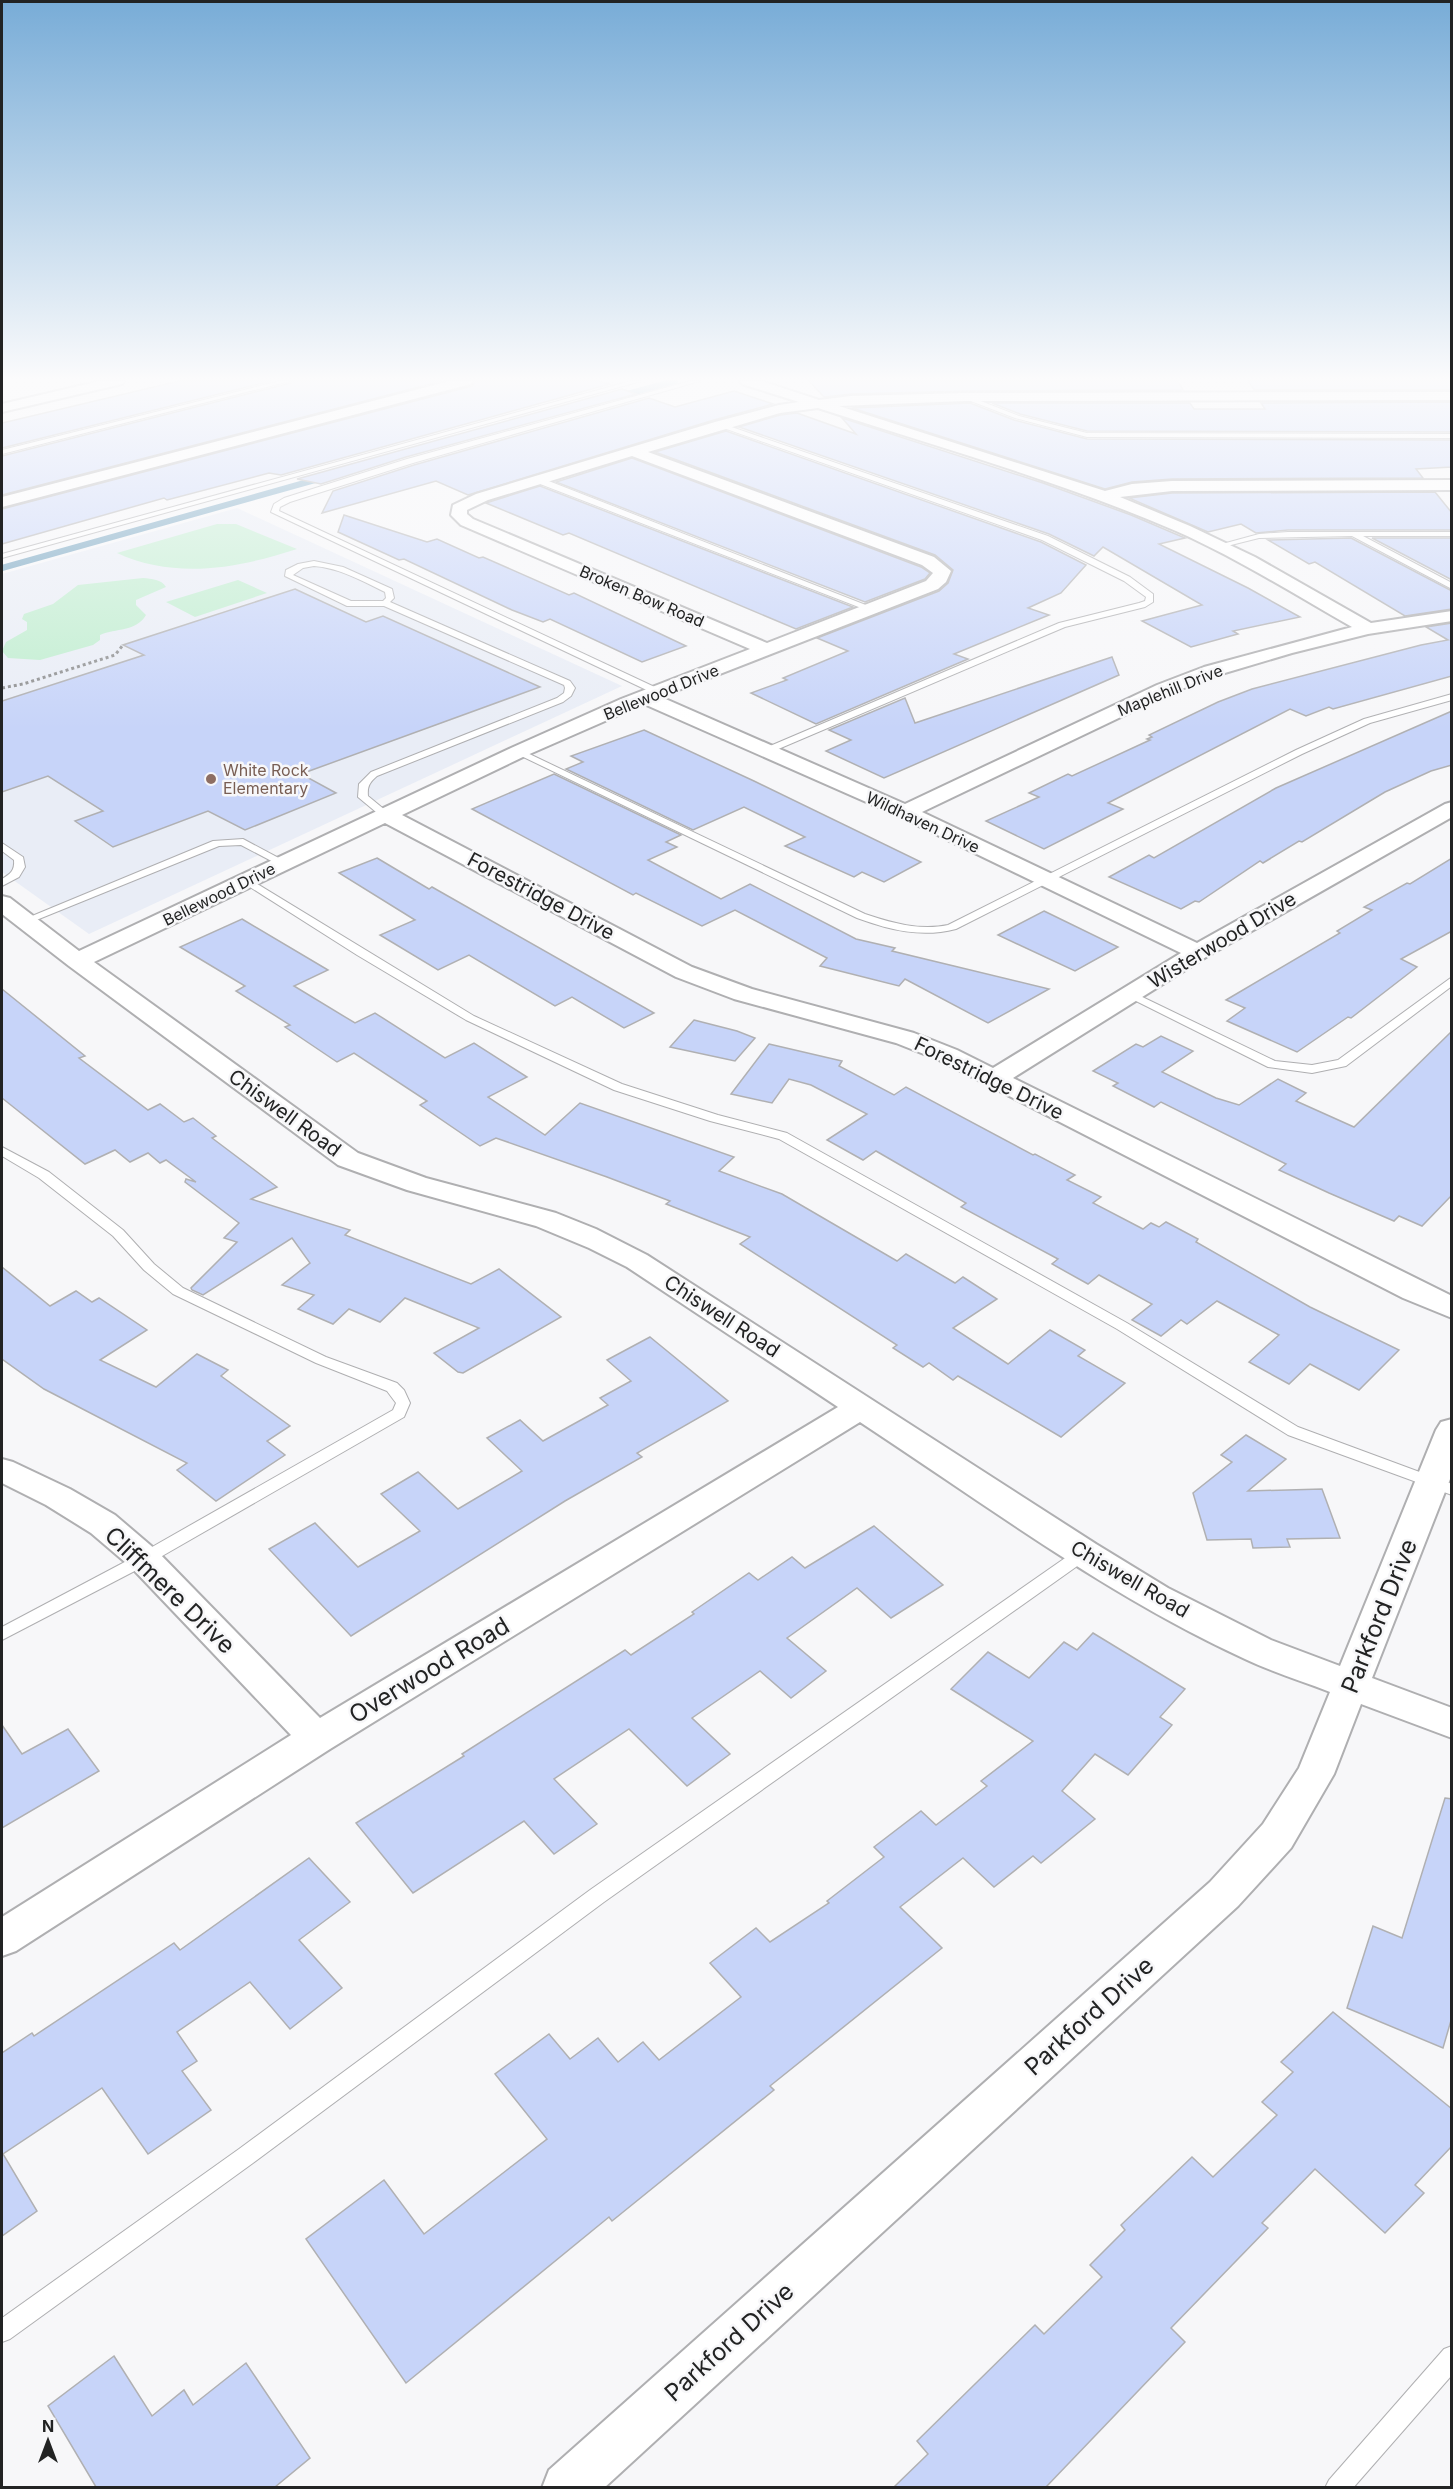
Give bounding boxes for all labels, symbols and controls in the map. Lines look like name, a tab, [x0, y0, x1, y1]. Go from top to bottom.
street label: Broken Bow Road	[577, 561, 707, 631]
street label: Bellewood Drive	[600, 660, 722, 724]
street label: Maplehill Drive	[1114, 660, 1226, 720]
place label: White Rock Elementary	[223, 760, 309, 798]
marker: White Rock Elementary	[204, 772, 218, 786]
street label: Wildhaven Drive	[863, 787, 983, 857]
street label: Forestridge Drive	[463, 847, 619, 945]
street label: Bellewood Drive	[160, 858, 278, 930]
street label: Wisterwood Drive	[1144, 886, 1300, 994]
street label: Forestridge Drive	[910, 1031, 1068, 1125]
street label: Chiswell Road	[224, 1064, 346, 1162]
street label: Chiswell Road	[660, 1270, 784, 1362]
street label: Cliffmere Drive	[99, 1521, 241, 1659]
street label: Chiswell Road	[1066, 1535, 1194, 1623]
street label: Parkford Drive	[1335, 1535, 1423, 1697]
street label: Overwood Road	[344, 1611, 514, 1729]
street label: Parkford Drive	[1019, 1950, 1159, 2082]
street label: Parkford Drive	[659, 2276, 799, 2408]
north arrow	[18, 2411, 78, 2471]
text: N	[42, 2416, 54, 2436]

